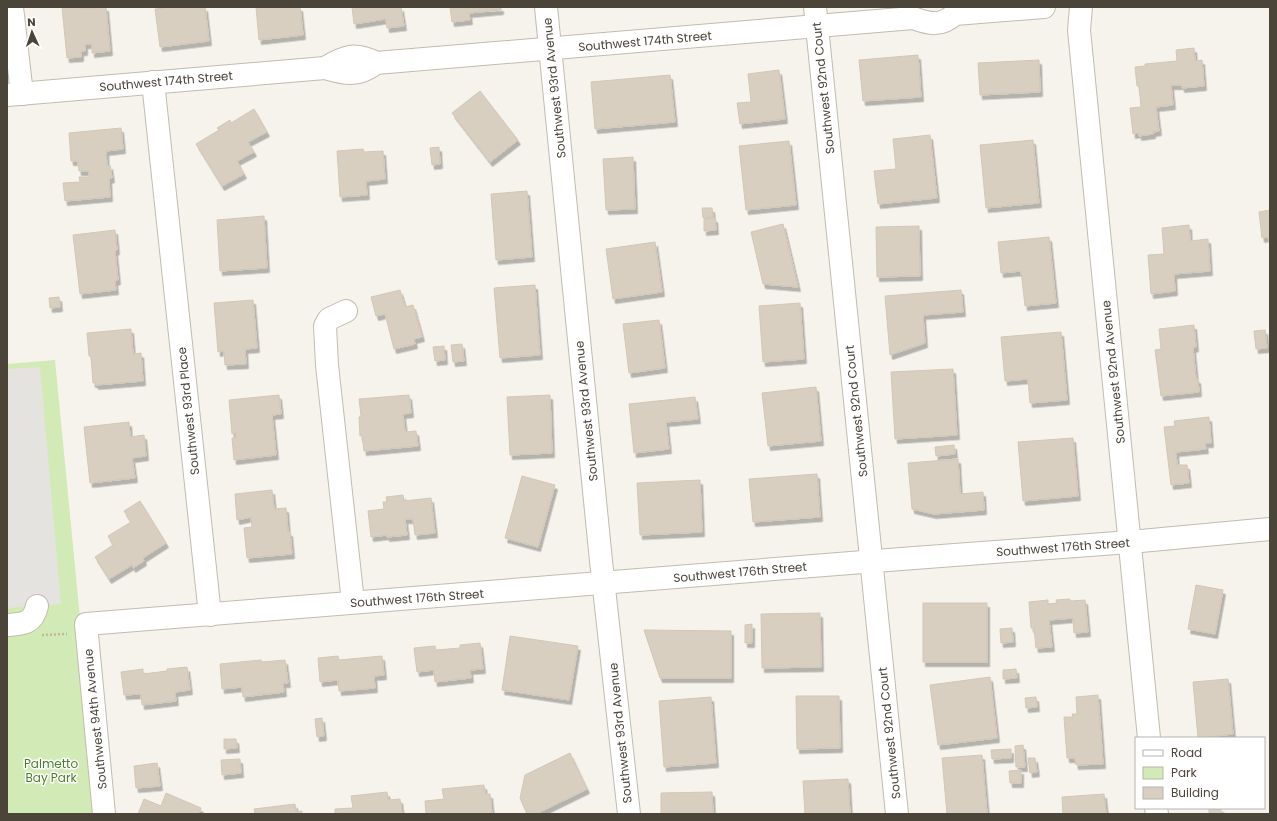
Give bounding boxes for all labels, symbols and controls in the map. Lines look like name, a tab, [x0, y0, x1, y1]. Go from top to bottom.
north arrow	[12, 12, 52, 52]
text: N	[27, 14, 36, 30]
street label: Southwest 93rd Avenue	[538, 17, 570, 159]
street label: Southwest 92nd Court	[808, 21, 838, 155]
street label: Southwest 174th Street	[578, 27, 712, 55]
street label: Southwest 174th Street	[99, 67, 233, 95]
street label: Southwest 92nd Avenue	[1097, 299, 1129, 445]
street label: Southwest 93rd Avenue	[570, 340, 602, 482]
street label: Southwest 92nd Court	[841, 344, 871, 478]
street label: Southwest 93rd Place	[173, 346, 203, 476]
street label: Southwest 176th Street	[996, 534, 1130, 560]
street label: Southwest 176th Street	[673, 558, 807, 586]
street label: Southwest 176th Street	[350, 585, 484, 611]
street label: Southwest 94th Avenue	[79, 648, 111, 790]
street label: Southwest 93rd Avenue	[604, 662, 636, 804]
street label: Southwest 92nd Court	[874, 666, 904, 800]
legend	[1135, 737, 1265, 809]
text: Road	[1171, 744, 1202, 761]
park label: Palmetto Bay Park	[24, 755, 78, 786]
text: Park	[1171, 764, 1198, 781]
text: Building	[1171, 784, 1219, 801]

